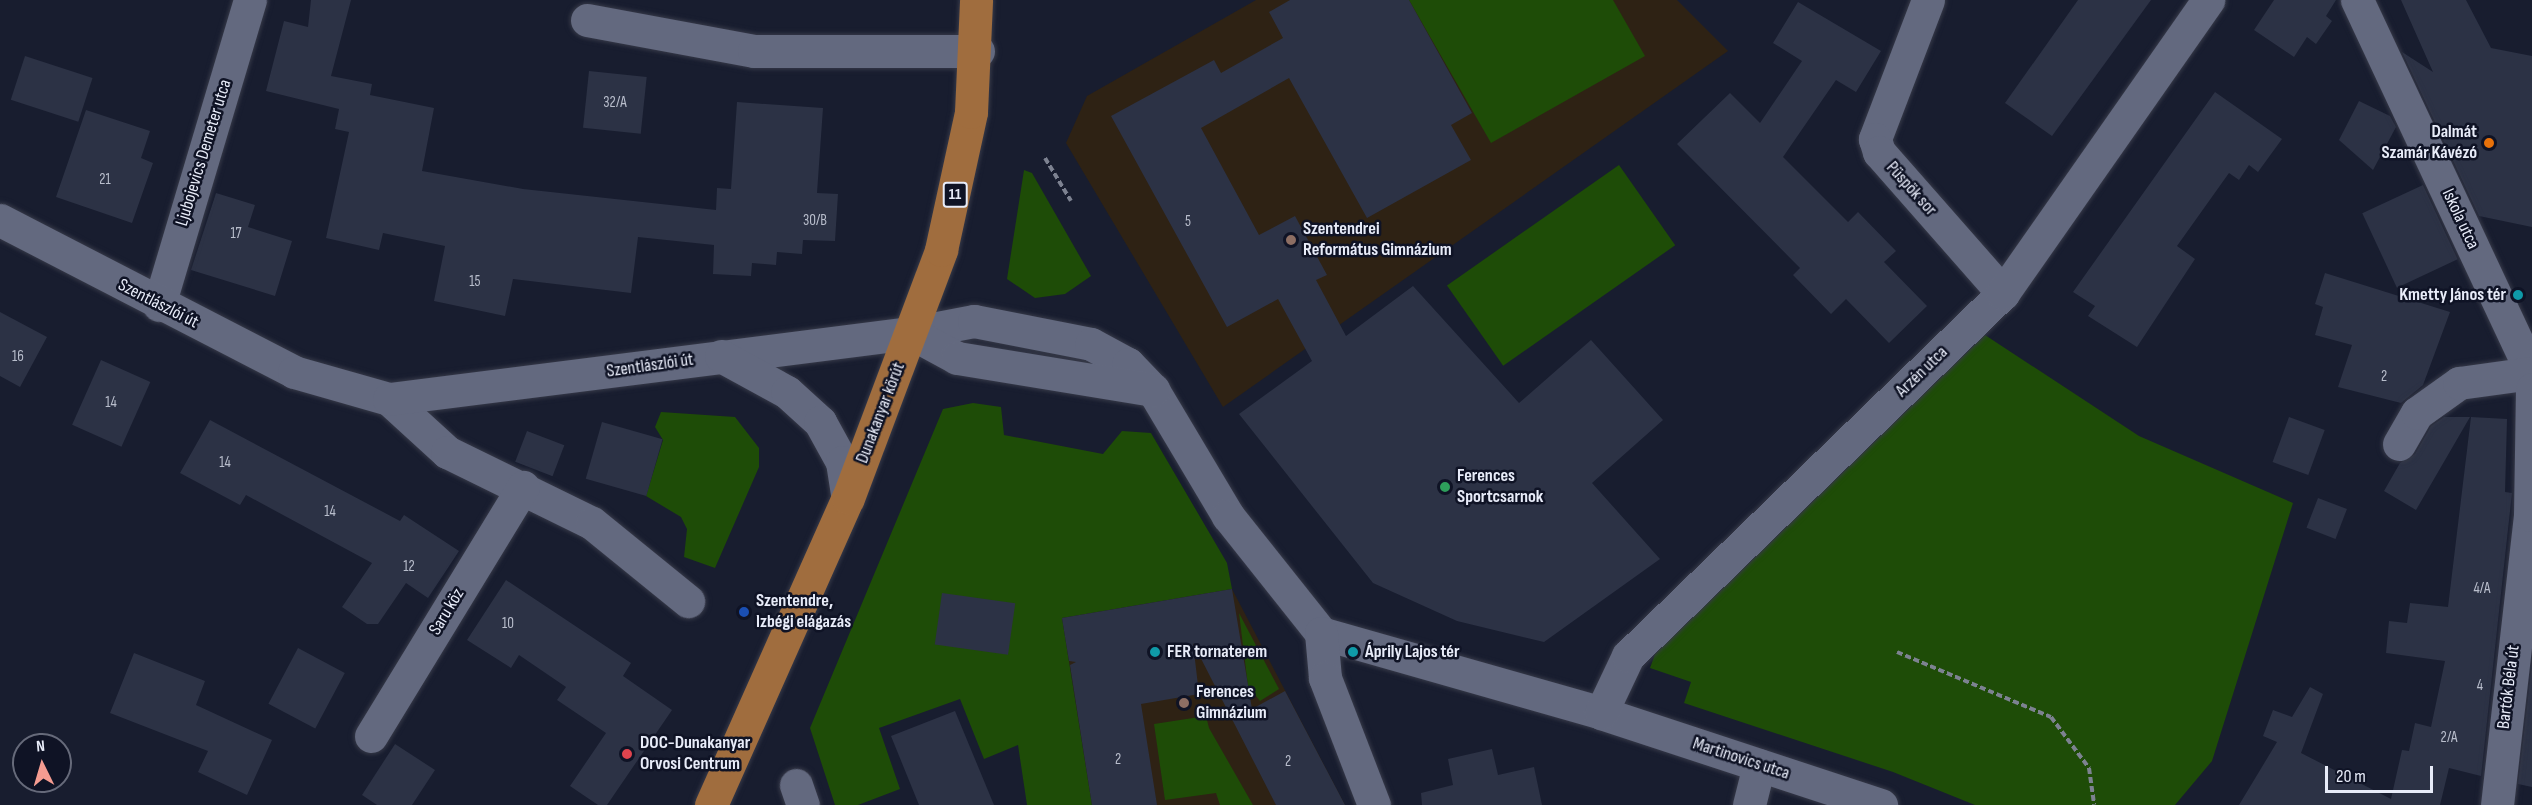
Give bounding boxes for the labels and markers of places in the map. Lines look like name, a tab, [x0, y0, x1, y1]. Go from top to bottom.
place label: Dalmát Szamár Kávézó	[2382, 122, 2477, 164]
marker: Dalmát Szamár Kávézó	[2482, 136, 2496, 150]
place label: Szentendrei Református Gimnázium	[1303, 219, 1452, 262]
marker: Szentendrei Református Gimnázium	[1284, 233, 1298, 247]
place label: Kmetty János tér	[2399, 284, 2506, 306]
marker: Kmetty János tér	[2511, 288, 2525, 302]
place label: Ferences Sportcsarnok	[1457, 466, 1543, 508]
marker: Ferences Sportcsarnok	[1438, 480, 1452, 494]
place label: Szentendre, Izbégi elágazás	[756, 591, 851, 634]
marker: Szentendre, Izbégi elágazás	[737, 605, 751, 619]
place label: FER tornaterem	[1167, 641, 1267, 663]
place label: Áprily Lajos tér	[1365, 641, 1460, 663]
marker: FER tornaterem	[1148, 645, 1162, 659]
marker: Áprily Lajos tér	[1346, 645, 1360, 659]
place label: Ferences Gimnázium	[1196, 682, 1267, 724]
marker: Ferences Gimnázium	[1177, 696, 1191, 710]
place label: DOC-Dunakanyar Orvosi Centrum	[640, 733, 750, 776]
marker: DOC-Dunakanyar Orvosi Centrum	[618, 745, 636, 763]

